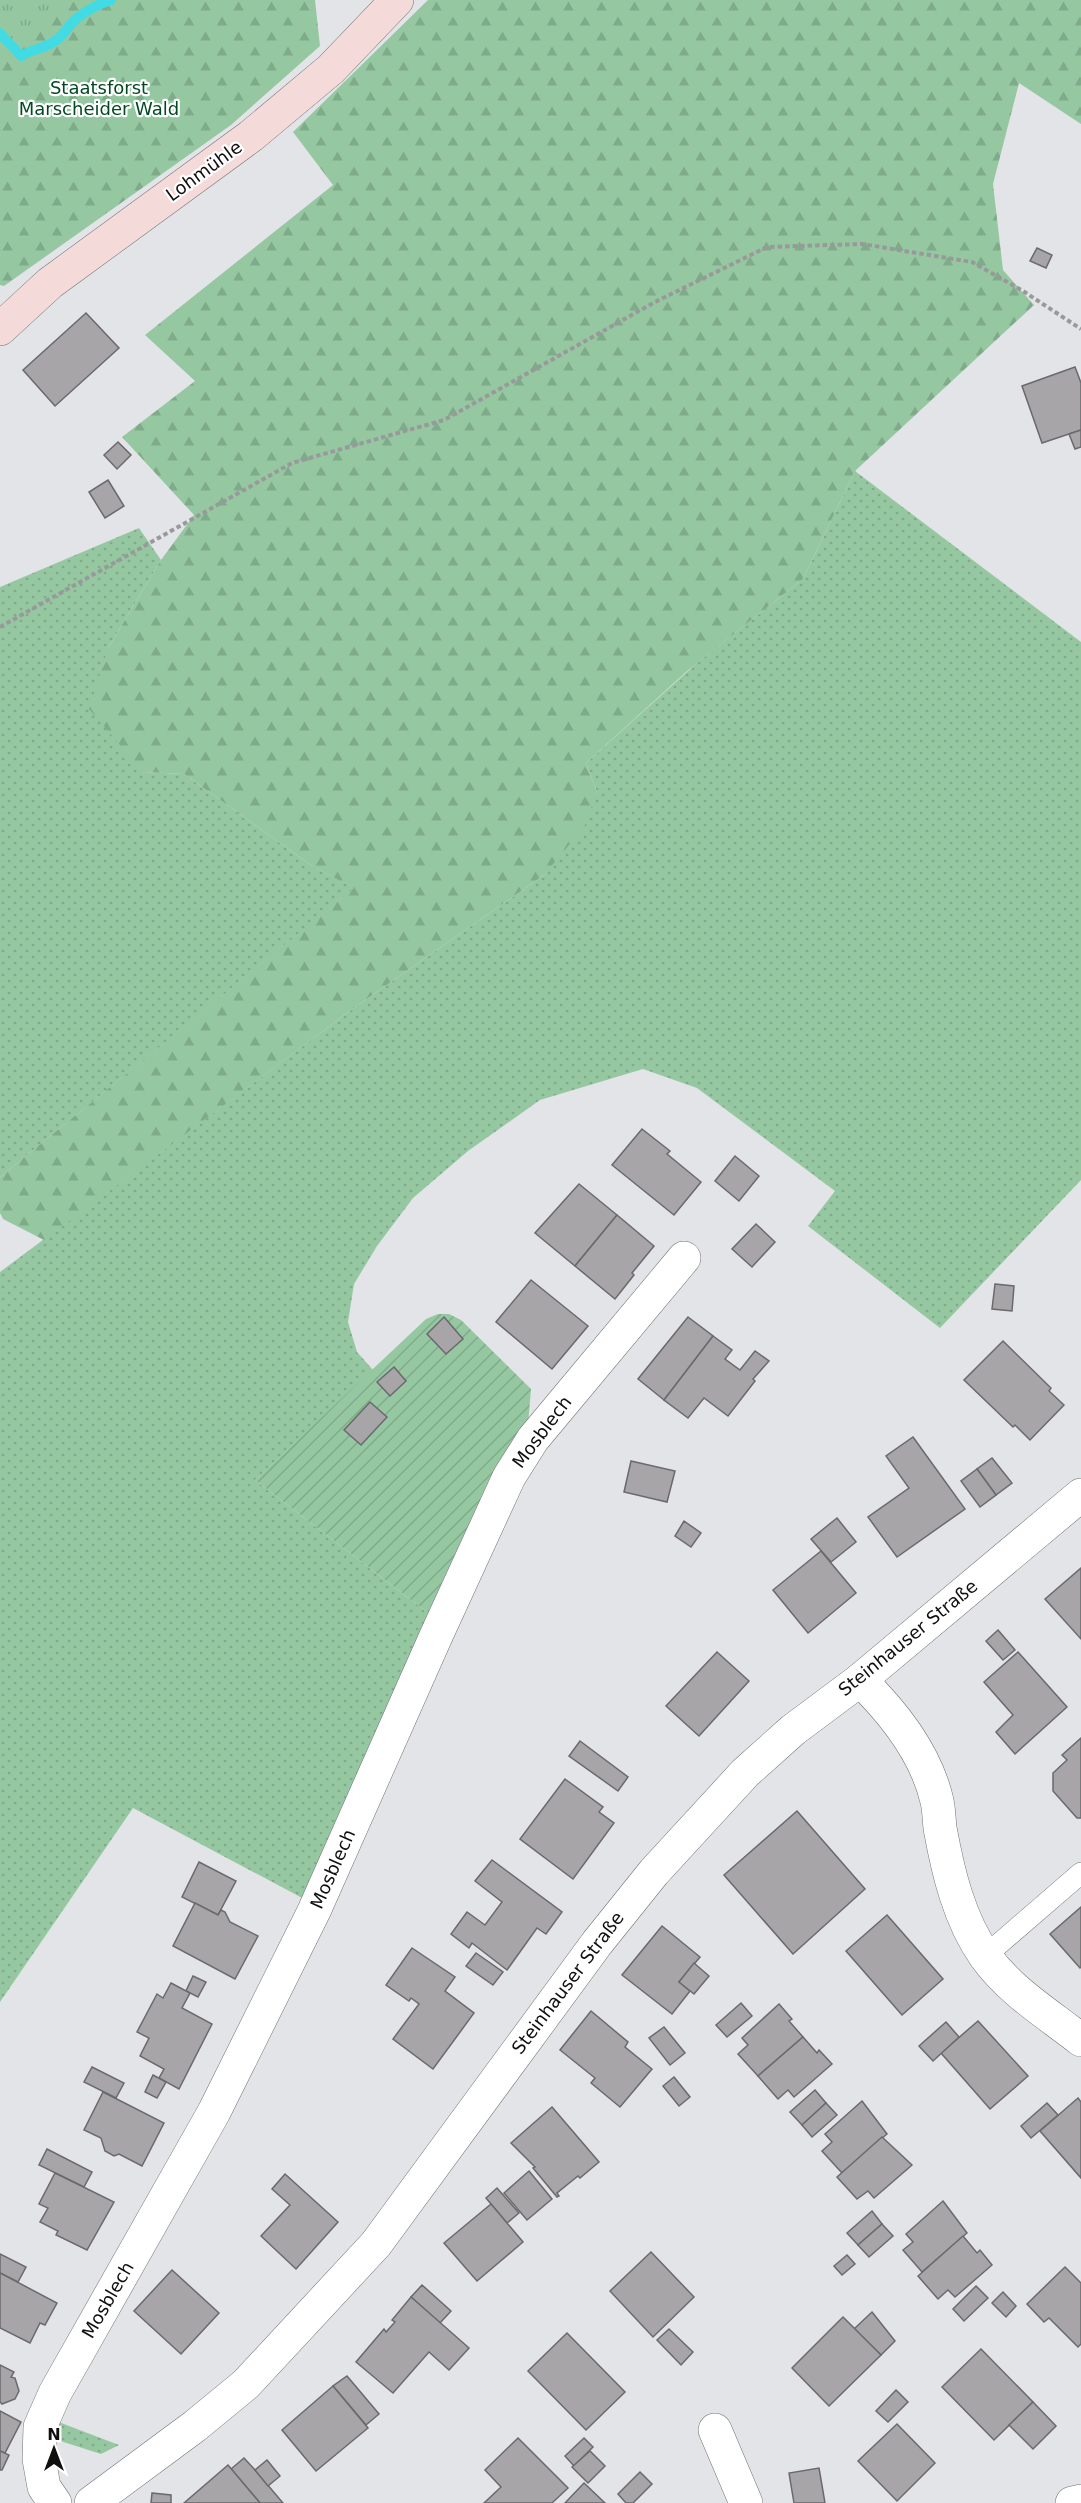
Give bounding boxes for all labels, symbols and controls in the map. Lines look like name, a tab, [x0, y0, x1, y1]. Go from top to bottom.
park label: Staatsforst Marscheider Wald	[19, 77, 179, 119]
street label: Lohmühle	[162, 136, 246, 205]
street label: Mosblech	[508, 1392, 575, 1472]
street label: Steinhauser Straße	[834, 1575, 981, 1700]
street label: Mosblech	[306, 1826, 359, 1912]
street label: Steinhauser Straße	[507, 1907, 628, 2058]
street label: Mosblech	[77, 2258, 138, 2342]
north arrow	[24, 2419, 84, 2479]
text: N	[47, 2425, 61, 2444]

